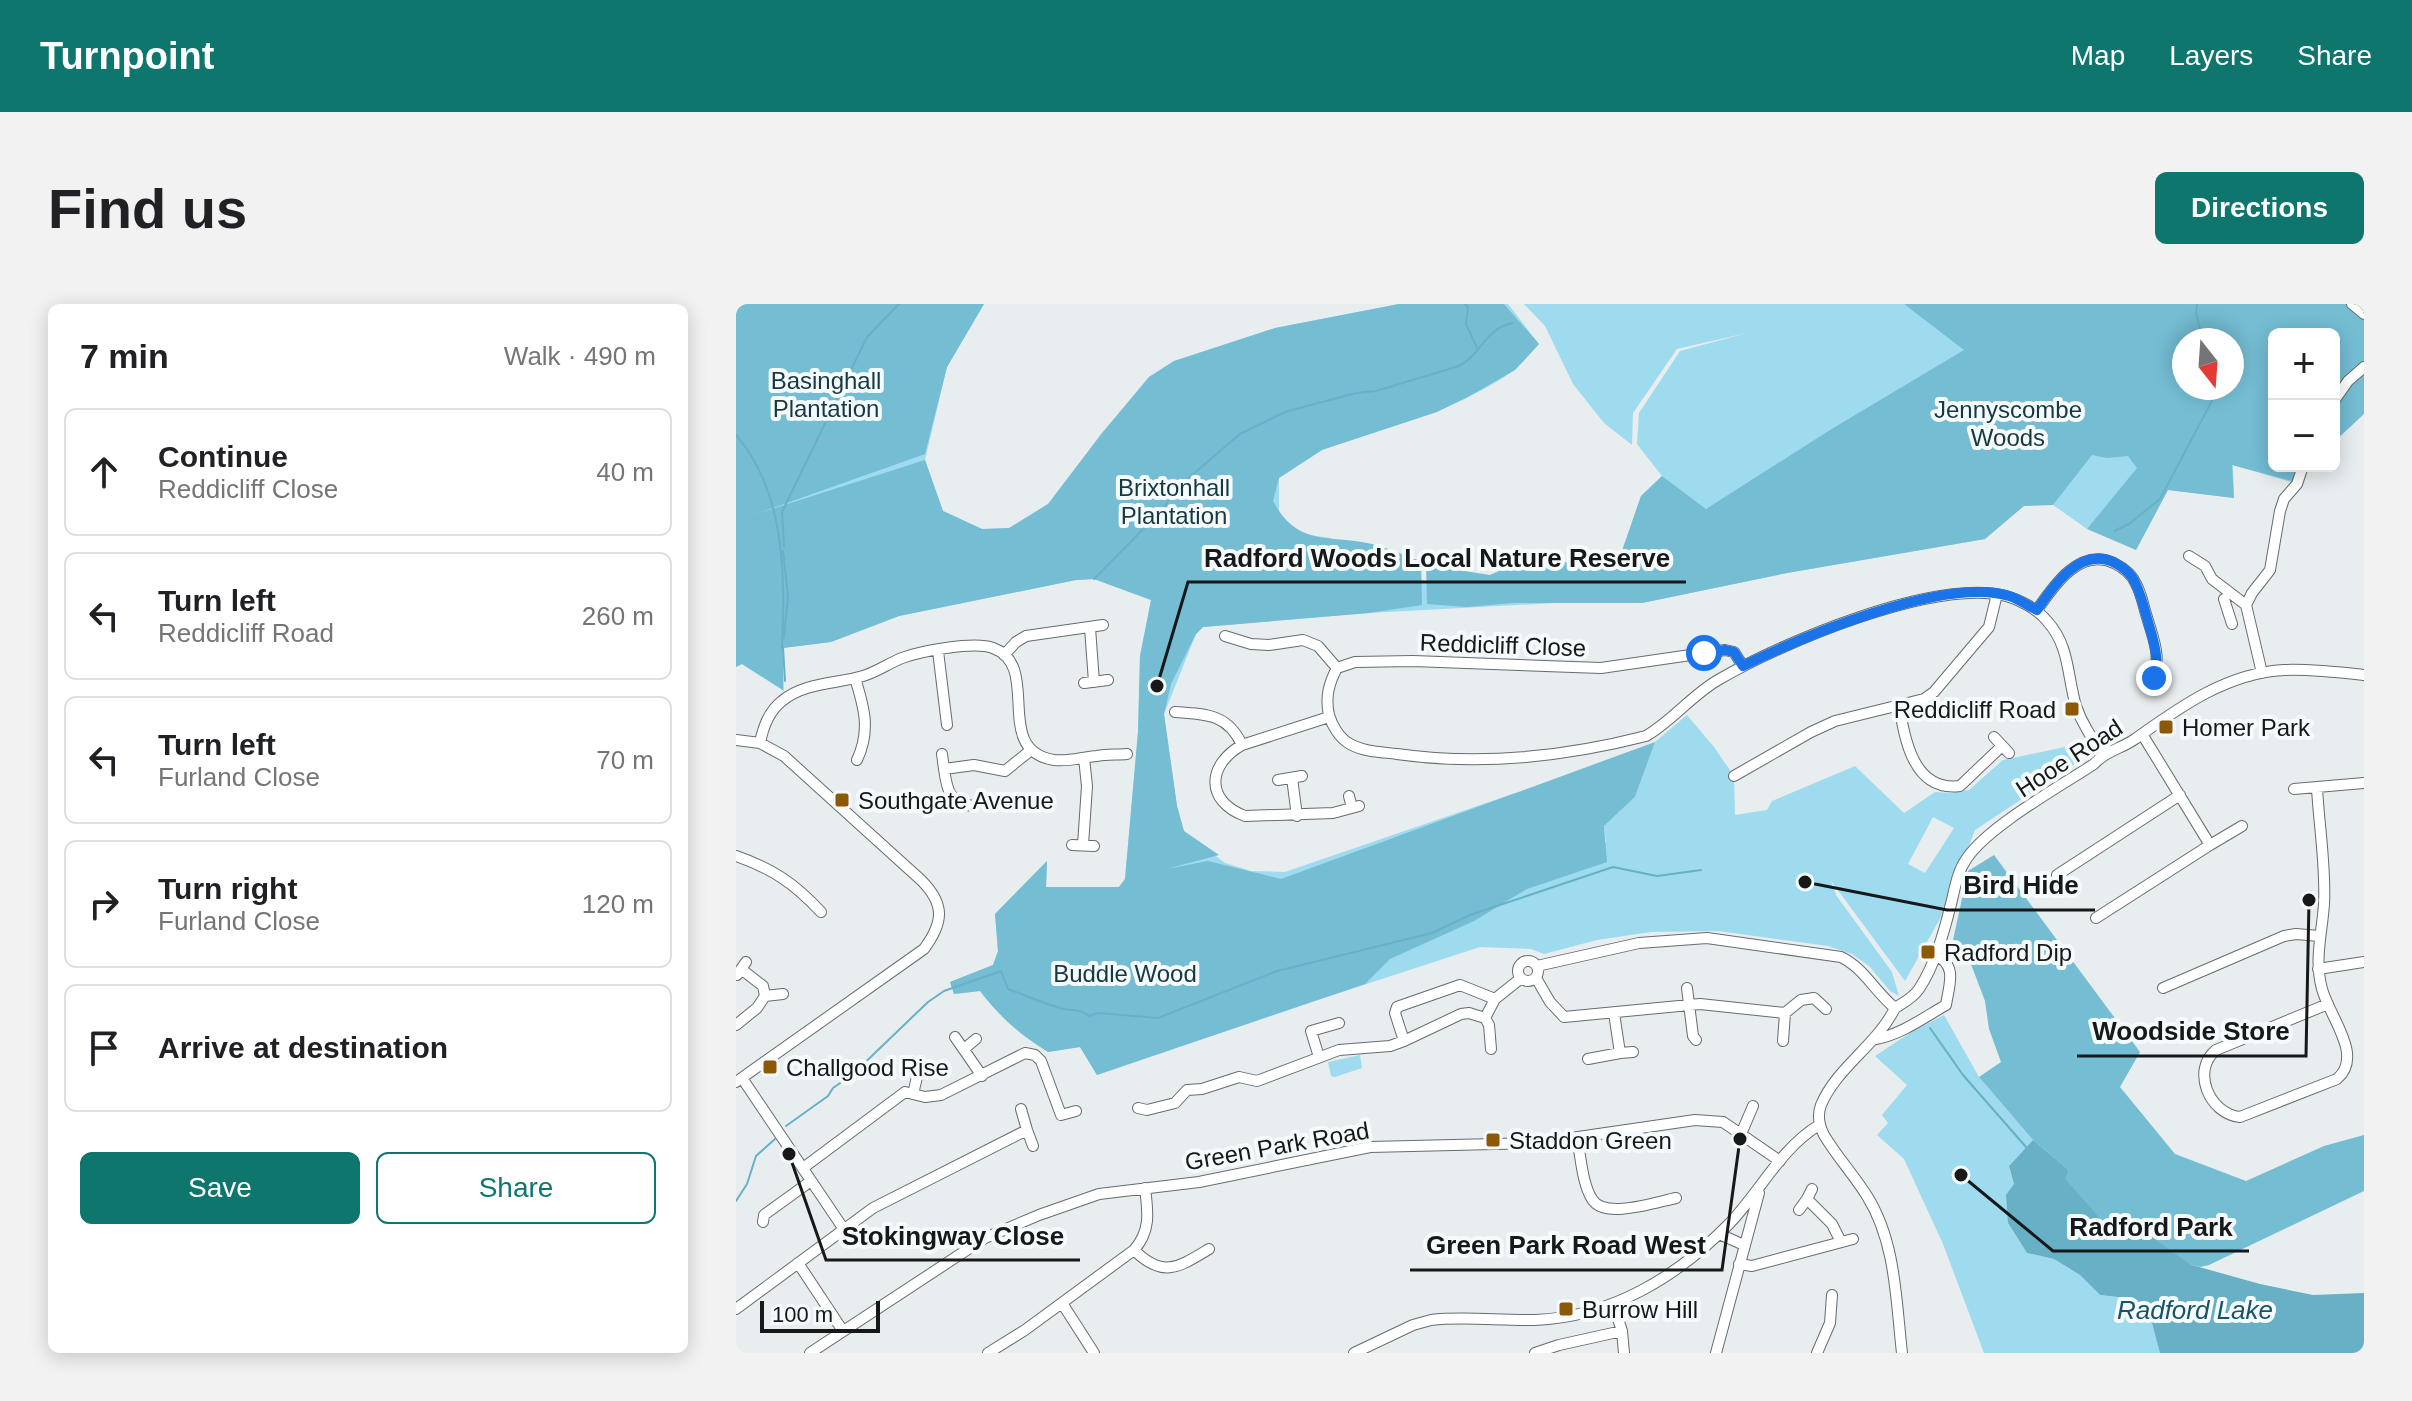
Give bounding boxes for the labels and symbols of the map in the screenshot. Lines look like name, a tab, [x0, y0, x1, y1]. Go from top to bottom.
north arrow	[2172, 328, 2244, 400]
park label: Basinghall Plantation	[771, 367, 881, 422]
park label: Jennyscombe Woods	[1934, 396, 2082, 451]
park label: Brixtonhall Plantation	[1118, 474, 1230, 529]
callout: Radford Woods Local Nature Reserve	[1188, 532, 1686, 582]
text: Radford Woods Local Nature Reserve	[1204, 543, 1670, 573]
street label: Reddicliff Close	[1419, 629, 1587, 661]
route start	[1686, 635, 1722, 671]
route end	[2136, 660, 2172, 696]
place label: Reddicliff Road	[1894, 696, 2056, 723]
marker: Reddicliff Road	[2063, 700, 2081, 718]
street label: Hooe Road	[2011, 714, 2127, 802]
place label: Homer Park	[2182, 714, 2311, 741]
marker: Homer Park	[2157, 718, 2175, 736]
place label: Southgate Avenue	[858, 787, 1054, 814]
marker: Southgate Avenue	[833, 791, 851, 809]
callout: Bird Hide	[1947, 860, 2095, 910]
text: Bird Hide	[1963, 870, 2079, 900]
place label: Radford Dip	[1944, 939, 2072, 966]
marker: Radford Dip	[1919, 943, 1937, 961]
park label: Buddle Wood	[1053, 960, 1197, 987]
callout: Woodside Store	[2077, 1006, 2306, 1056]
text: Woodside Store	[2092, 1016, 2290, 1046]
place label: Challgood Rise	[786, 1054, 949, 1081]
marker: Challgood Rise	[761, 1058, 779, 1076]
street label: Green Park Road	[1183, 1116, 1371, 1176]
place label: Staddon Green	[1509, 1127, 1672, 1154]
marker: Staddon Green	[1484, 1131, 1502, 1149]
callout: Radford Park	[2053, 1201, 2249, 1251]
callout: Stokingway Close	[826, 1210, 1080, 1260]
text: Radford Park	[2069, 1212, 2233, 1242]
callout: Green Park Road West	[1410, 1220, 1722, 1270]
text: Stokingway Close	[842, 1221, 1064, 1251]
text: Green Park Road West	[1426, 1230, 1706, 1260]
water label: Radford Lake	[2117, 1295, 2273, 1325]
place label: Burrow Hill	[1582, 1296, 1698, 1323]
scale bar	[760, 1297, 880, 1333]
marker: Burrow Hill	[1557, 1300, 1575, 1318]

